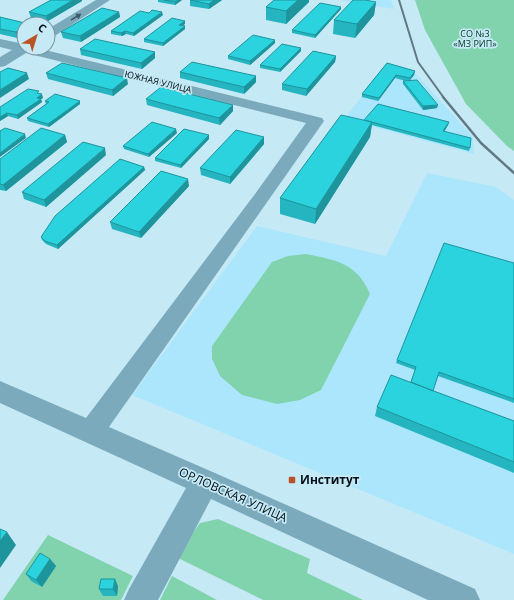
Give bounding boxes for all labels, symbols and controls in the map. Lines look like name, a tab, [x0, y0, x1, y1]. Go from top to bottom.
one-way arrow	[71, 13, 81, 21]
north arrow	[16, 16, 56, 56]
text: С	[35, 20, 50, 36]
park label: СО №3 «МЗ РИП»	[453, 27, 497, 50]
street label: ЮЖНАЯ УЛИЦА	[123, 67, 193, 96]
street label: ОРЛОВСКАЯ УЛИЦА	[176, 463, 290, 526]
place label: Институт	[300, 471, 360, 488]
marker: Институт	[287, 475, 297, 485]

